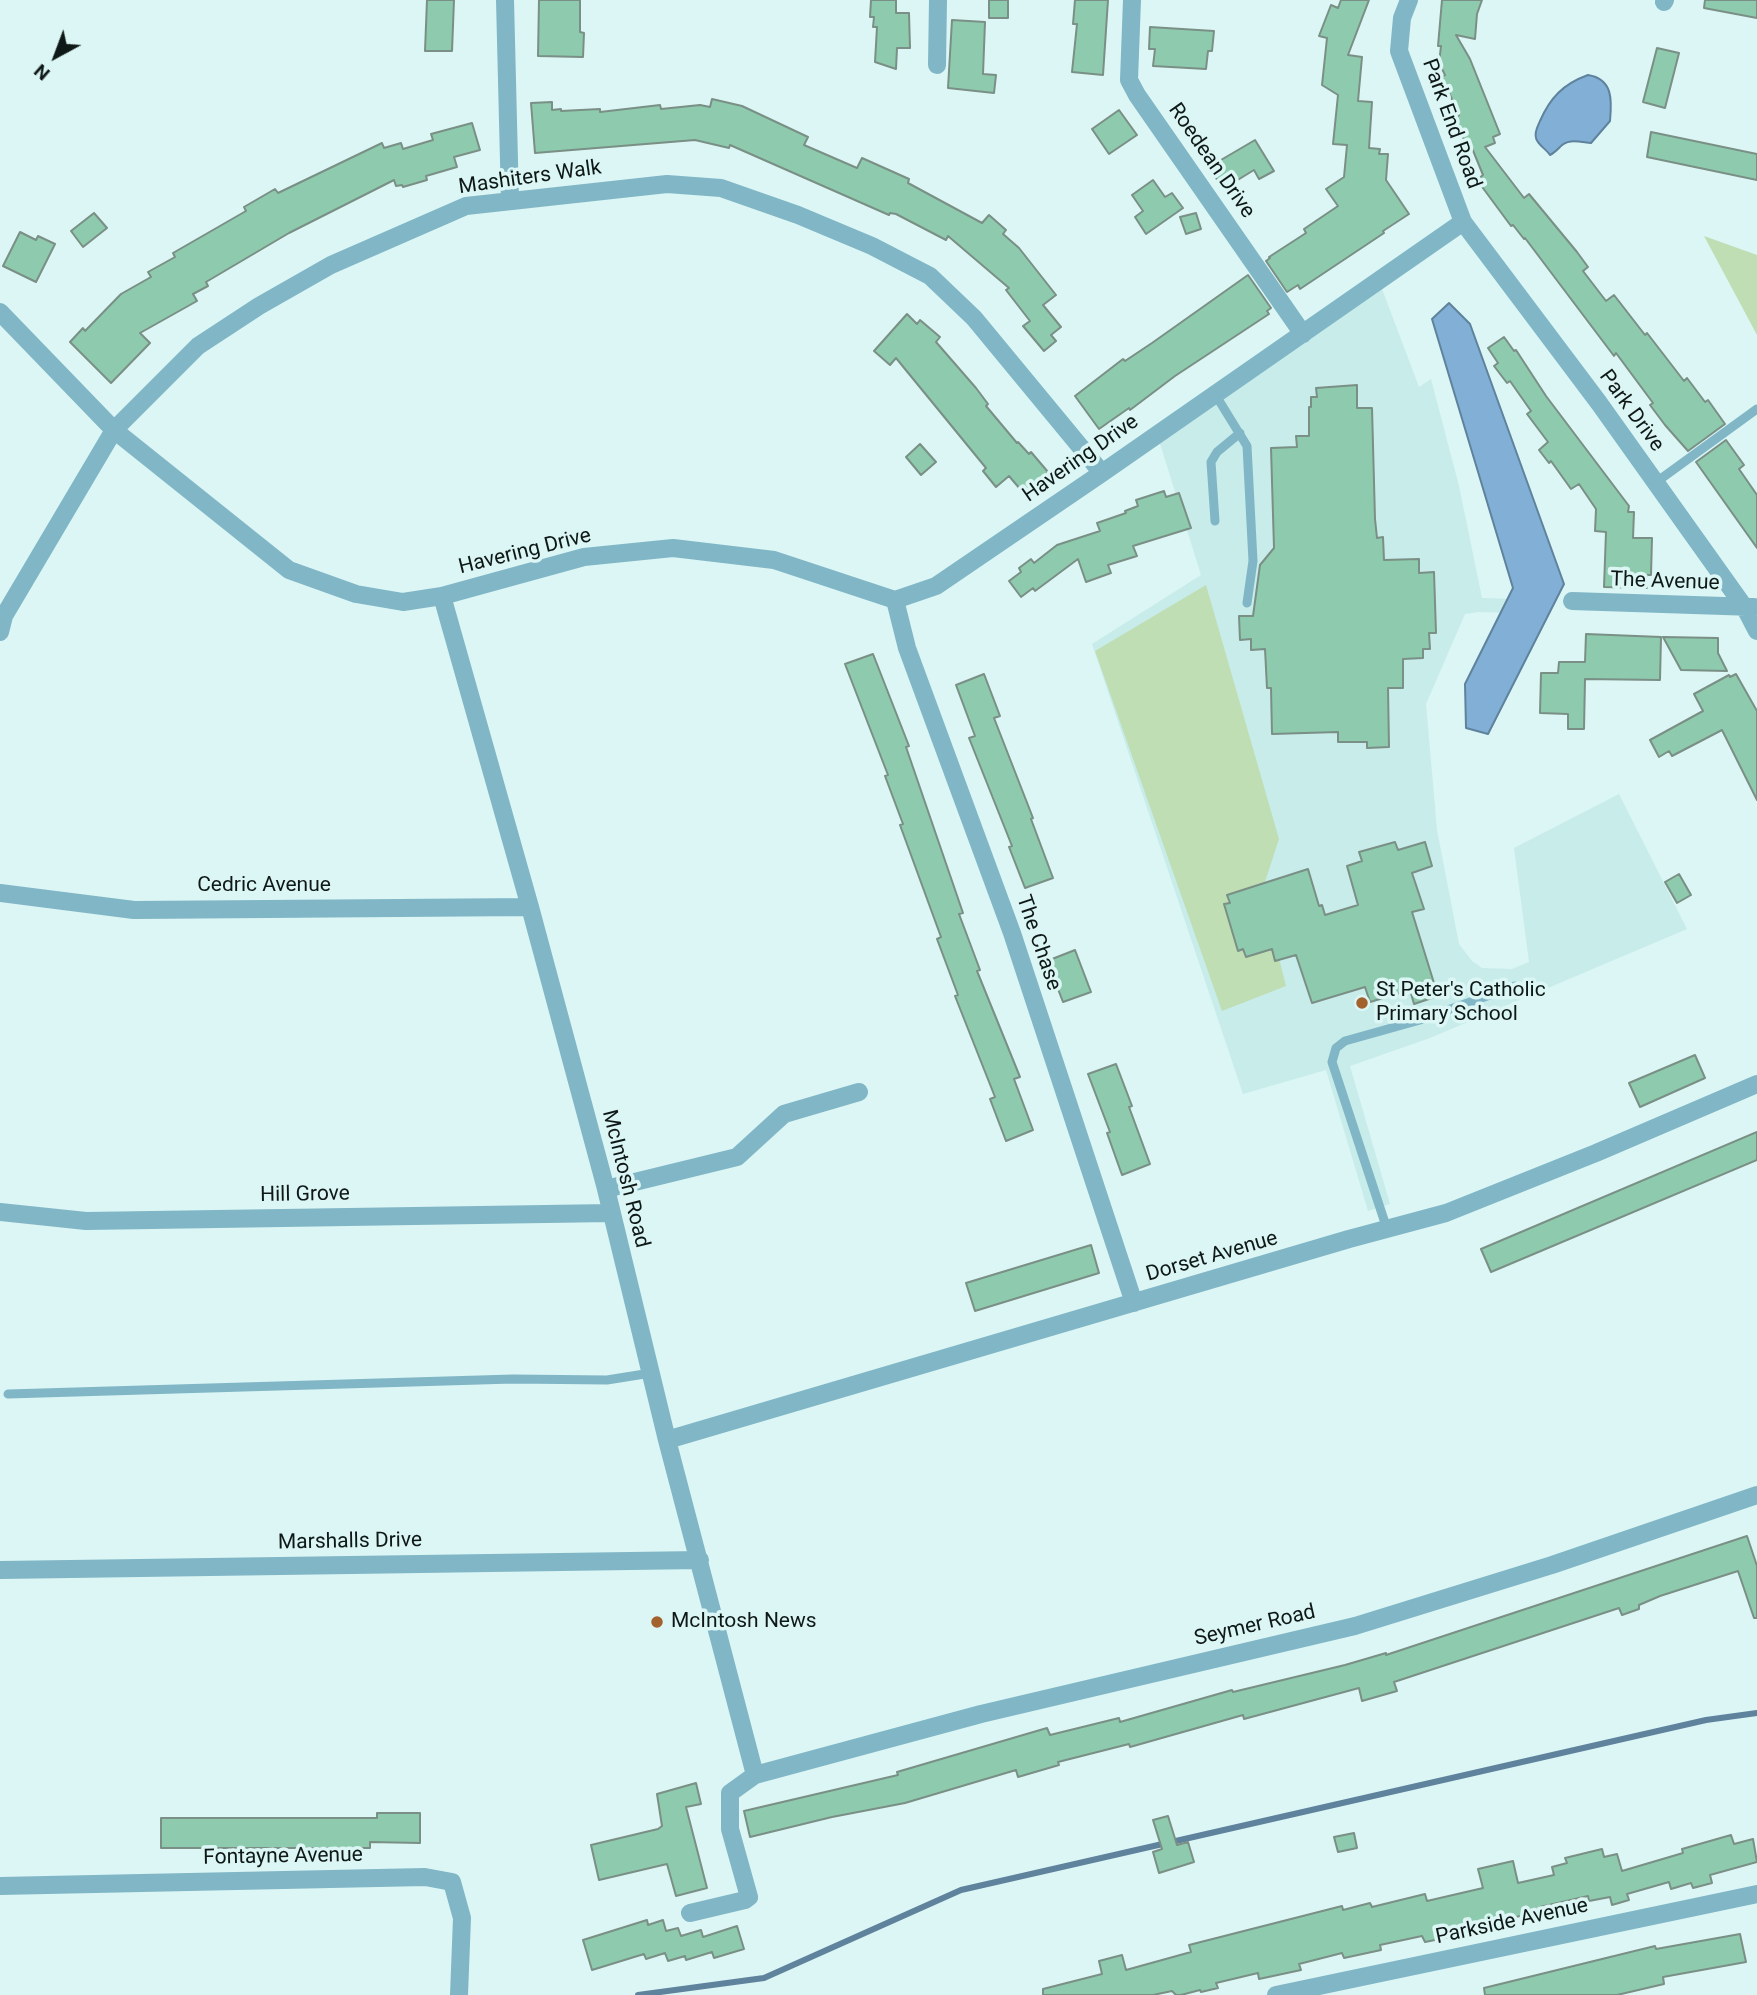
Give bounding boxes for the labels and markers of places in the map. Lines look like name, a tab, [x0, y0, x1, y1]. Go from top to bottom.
place label: St Peter's Catholic Primary School	[1376, 978, 1546, 1028]
marker: St Peter's Catholic Primary School	[1354, 995, 1370, 1011]
place label: McIntosh News	[671, 1609, 817, 1635]
marker: McIntosh News	[649, 1614, 665, 1630]

